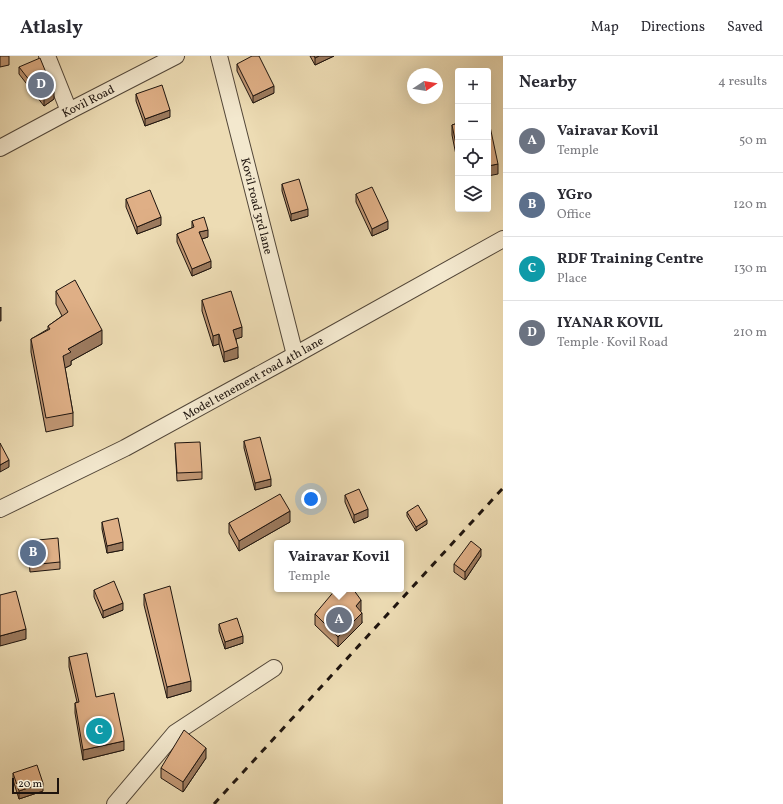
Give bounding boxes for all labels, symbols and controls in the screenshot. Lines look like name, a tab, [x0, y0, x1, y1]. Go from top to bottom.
text: Atlasly	[20, 15, 83, 41]
text: Map	[591, 18, 619, 37]
text: Directions	[641, 18, 705, 37]
text: Saved	[727, 18, 763, 37]
north arrow	[407, 68, 443, 104]
map controls	[455, 68, 491, 212]
button: +	[455, 68, 491, 104]
pin: D	[28, 70, 54, 100]
text: Nearby	[519, 71, 577, 94]
text: 4 results	[718, 73, 767, 91]
street label: Kovil Road	[59, 82, 118, 122]
button: −	[455, 104, 491, 140]
text: Vairavar Kovil	[557, 121, 658, 142]
text: A	[527, 132, 537, 150]
text: 50 m	[739, 132, 767, 150]
button: locate	[455, 140, 491, 176]
text: Temple	[557, 142, 599, 160]
street label: Kovil road 3rd lane	[236, 156, 276, 257]
button: layers	[455, 176, 491, 212]
text: YGro	[557, 185, 592, 206]
text: B	[528, 196, 536, 214]
text: 120 m	[733, 196, 767, 214]
text: Office	[557, 206, 591, 224]
text: RDF Training Centre	[557, 249, 703, 270]
text: C	[528, 260, 536, 278]
text: 130 m	[734, 260, 767, 278]
text: Place	[557, 270, 587, 288]
text: IYANAR KOVIL	[557, 313, 663, 334]
text: D	[527, 324, 537, 342]
text: 210 m	[733, 324, 767, 342]
street label: Model tenement road 4th lane	[180, 333, 327, 424]
text: Temple · Kovil Road	[557, 334, 668, 352]
your location	[301, 489, 321, 509]
pin: B	[20, 538, 46, 568]
popup	[274, 540, 404, 592]
text: Vairavar Kovil	[288, 547, 390, 568]
text: Temple	[288, 568, 330, 586]
pin: A	[326, 605, 352, 635]
pin: C	[86, 716, 112, 746]
scale bar	[12, 776, 59, 795]
text: 20 m	[18, 777, 42, 792]

